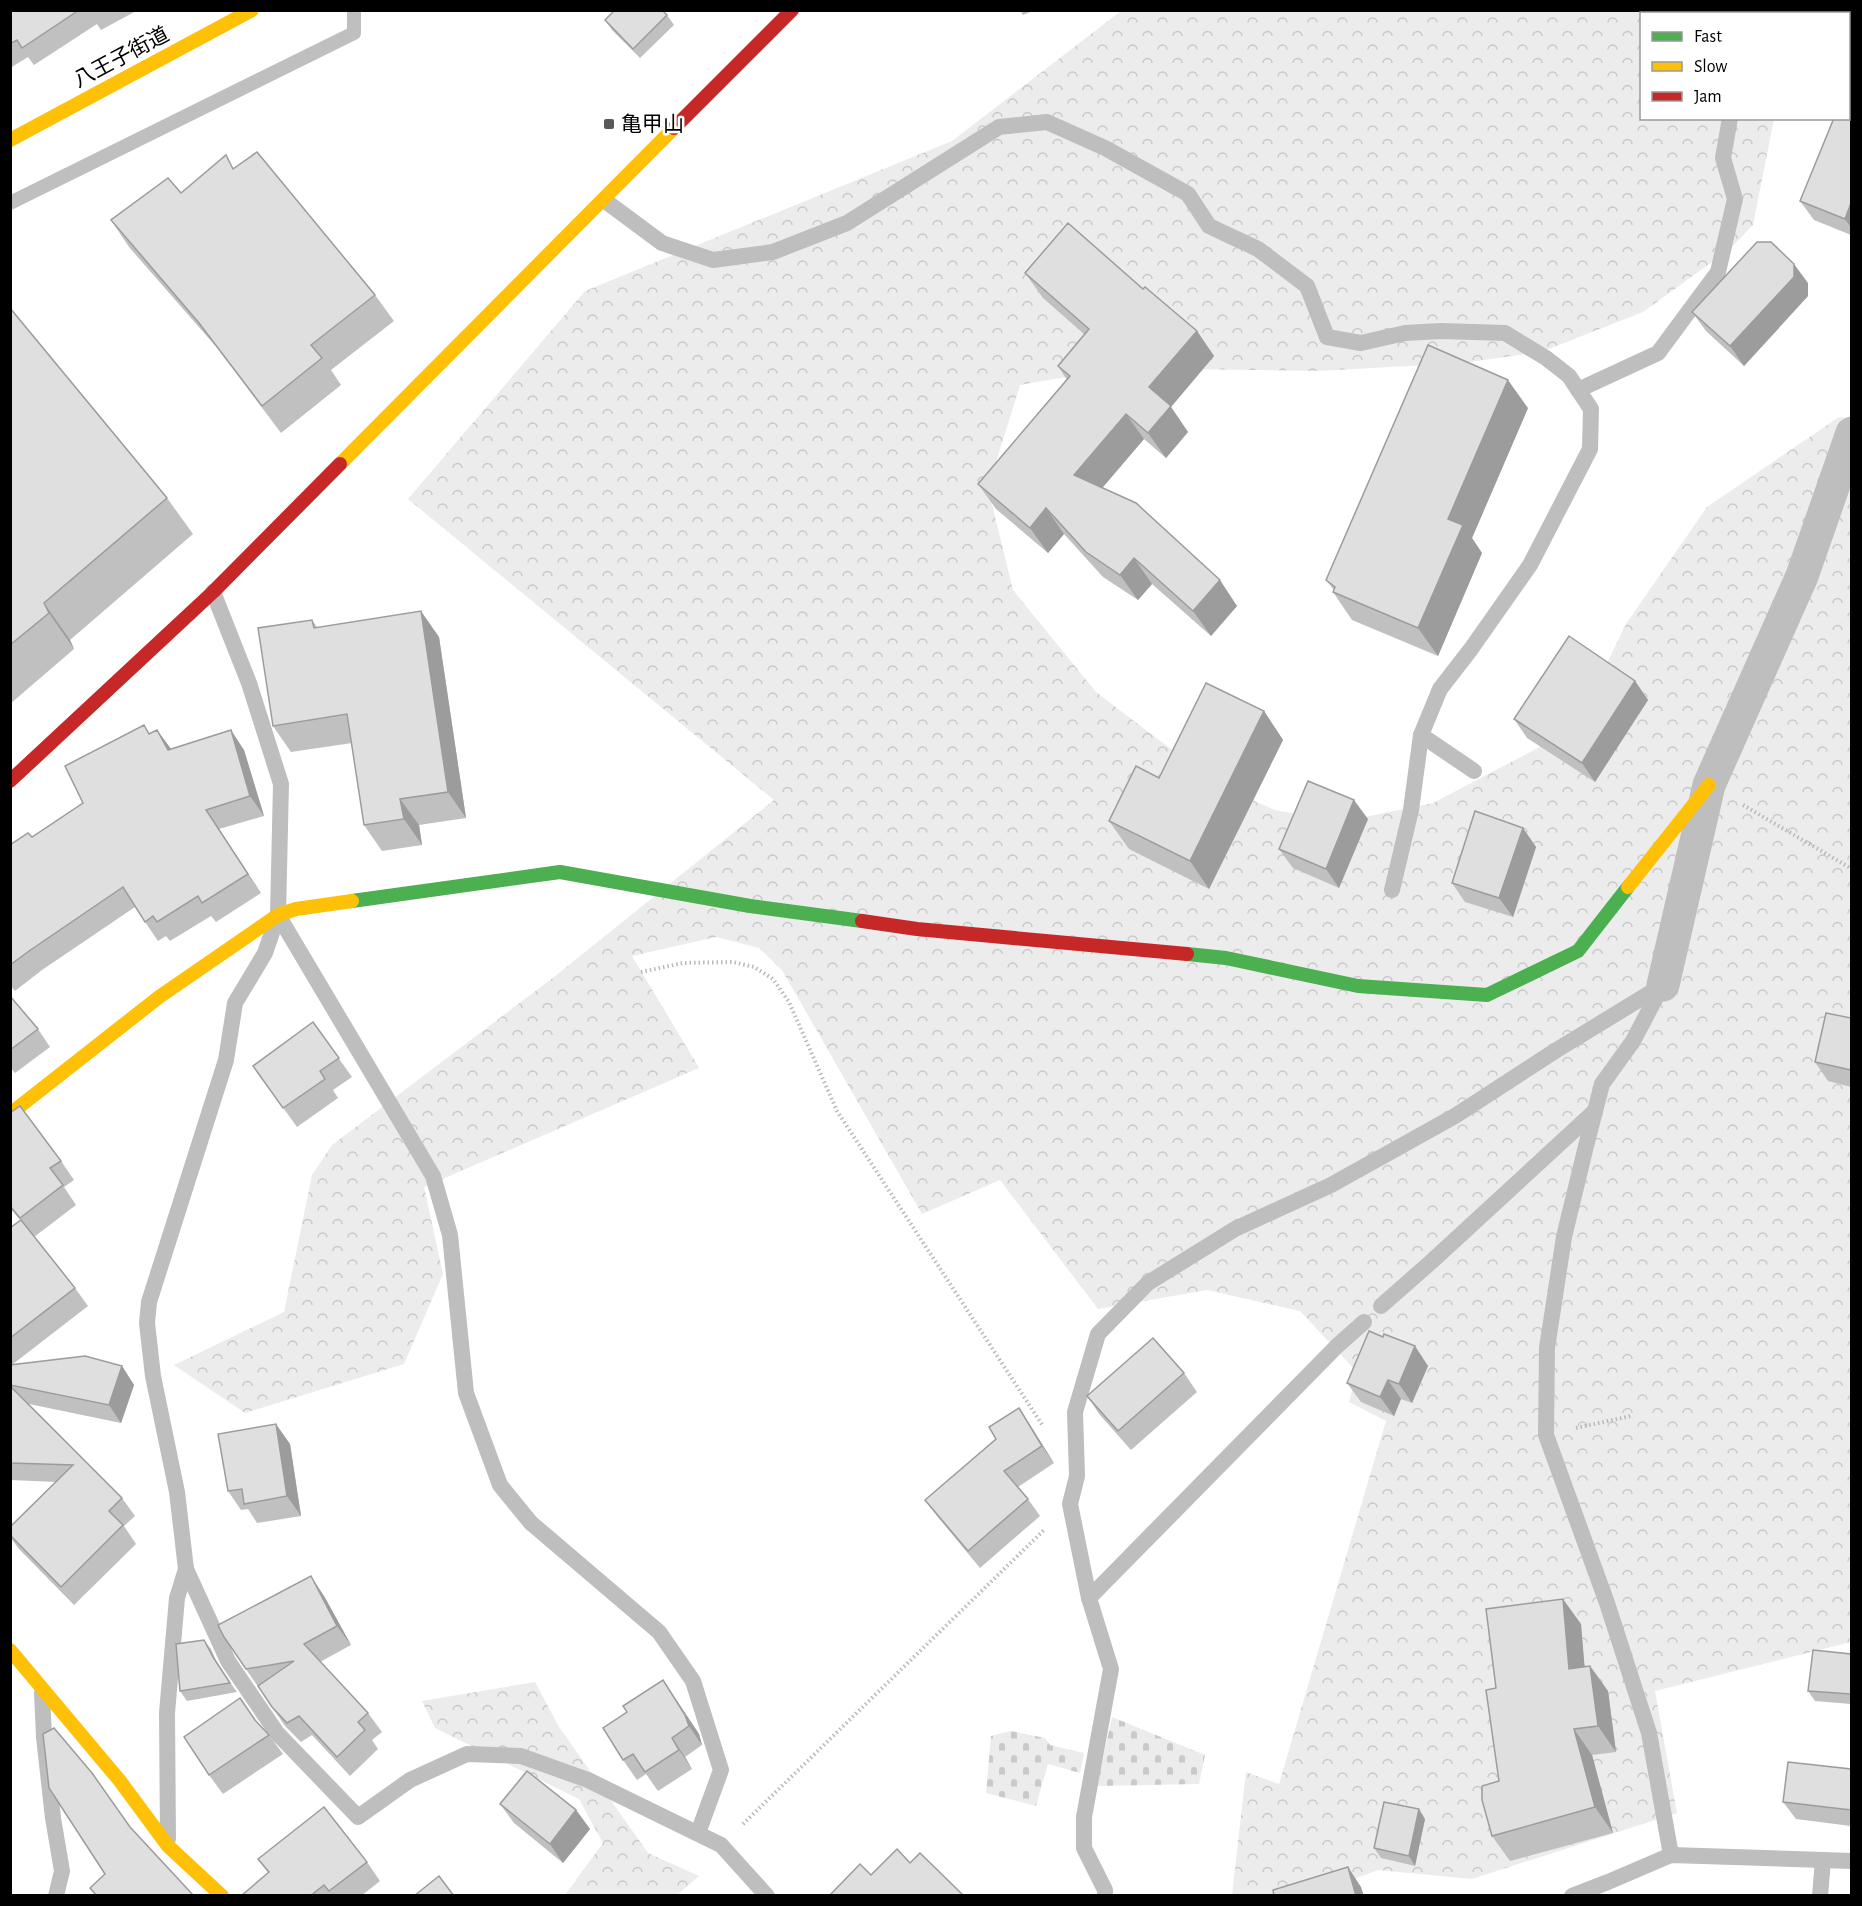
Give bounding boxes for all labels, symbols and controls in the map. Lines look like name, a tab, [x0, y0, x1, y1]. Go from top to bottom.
legend	[1640, 12, 1850, 120]
street label: 八王子街道	[69, 23, 173, 91]
text: Fast	[1694, 28, 1722, 46]
text: Slow	[1694, 58, 1727, 76]
text: Jam	[1694, 88, 1722, 106]
place label: 亀甲山	[621, 113, 684, 135]
marker: 亀甲山	[602, 117, 616, 131]

